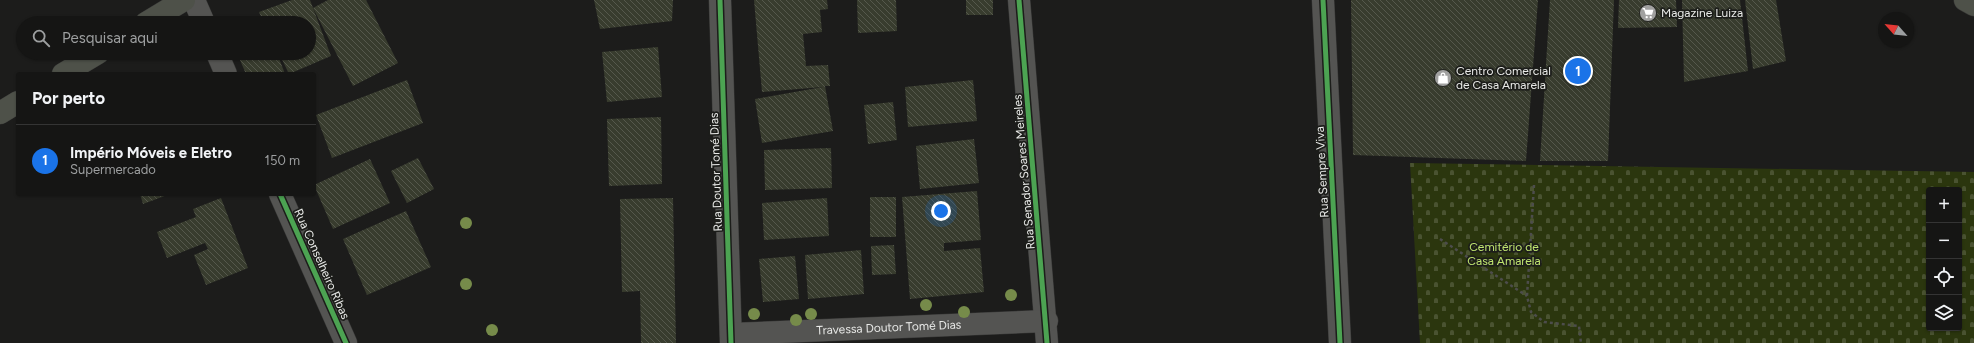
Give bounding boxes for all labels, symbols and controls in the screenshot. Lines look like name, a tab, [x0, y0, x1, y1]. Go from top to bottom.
supermarket icon: Magazine Luiza	[1638, 3, 1658, 23]
place label: Magazine Luiza	[1661, 6, 1743, 20]
north arrow	[1878, 12, 1914, 48]
search box	[16, 16, 316, 60]
icon: search	[30, 27, 52, 49]
text: Pesquisar aqui	[62, 29, 158, 47]
pin: 1	[1565, 56, 1591, 86]
place label: Centro Comercial de Casa Amarela	[1456, 64, 1551, 92]
shop icon: Centro Comercial de Casa Amarela	[1433, 68, 1453, 88]
text: Por perto	[32, 88, 105, 108]
street label: Rua Senador Soares Meireles	[1010, 94, 1038, 250]
street label: Rua Doutor Tomé Dias	[707, 112, 725, 232]
street label: Rua Sempre Viva	[1313, 126, 1331, 218]
text: Império Móveis e Eletro	[70, 144, 232, 162]
text: 1	[42, 153, 48, 168]
text: 150 m	[265, 153, 300, 168]
text: Supermercado	[70, 162, 156, 177]
map controls	[1926, 187, 1962, 331]
button: +	[1926, 187, 1962, 223]
your location	[931, 201, 951, 221]
street label: Rua Conselheiro Ribas	[291, 207, 353, 322]
button: −	[1926, 223, 1962, 259]
park label: Cemitério de Casa Amarela	[1467, 240, 1541, 268]
button: locate	[1926, 259, 1962, 295]
button: layers	[1926, 295, 1962, 331]
street label: Travessa Doutor Tomé Dias	[816, 318, 962, 337]

